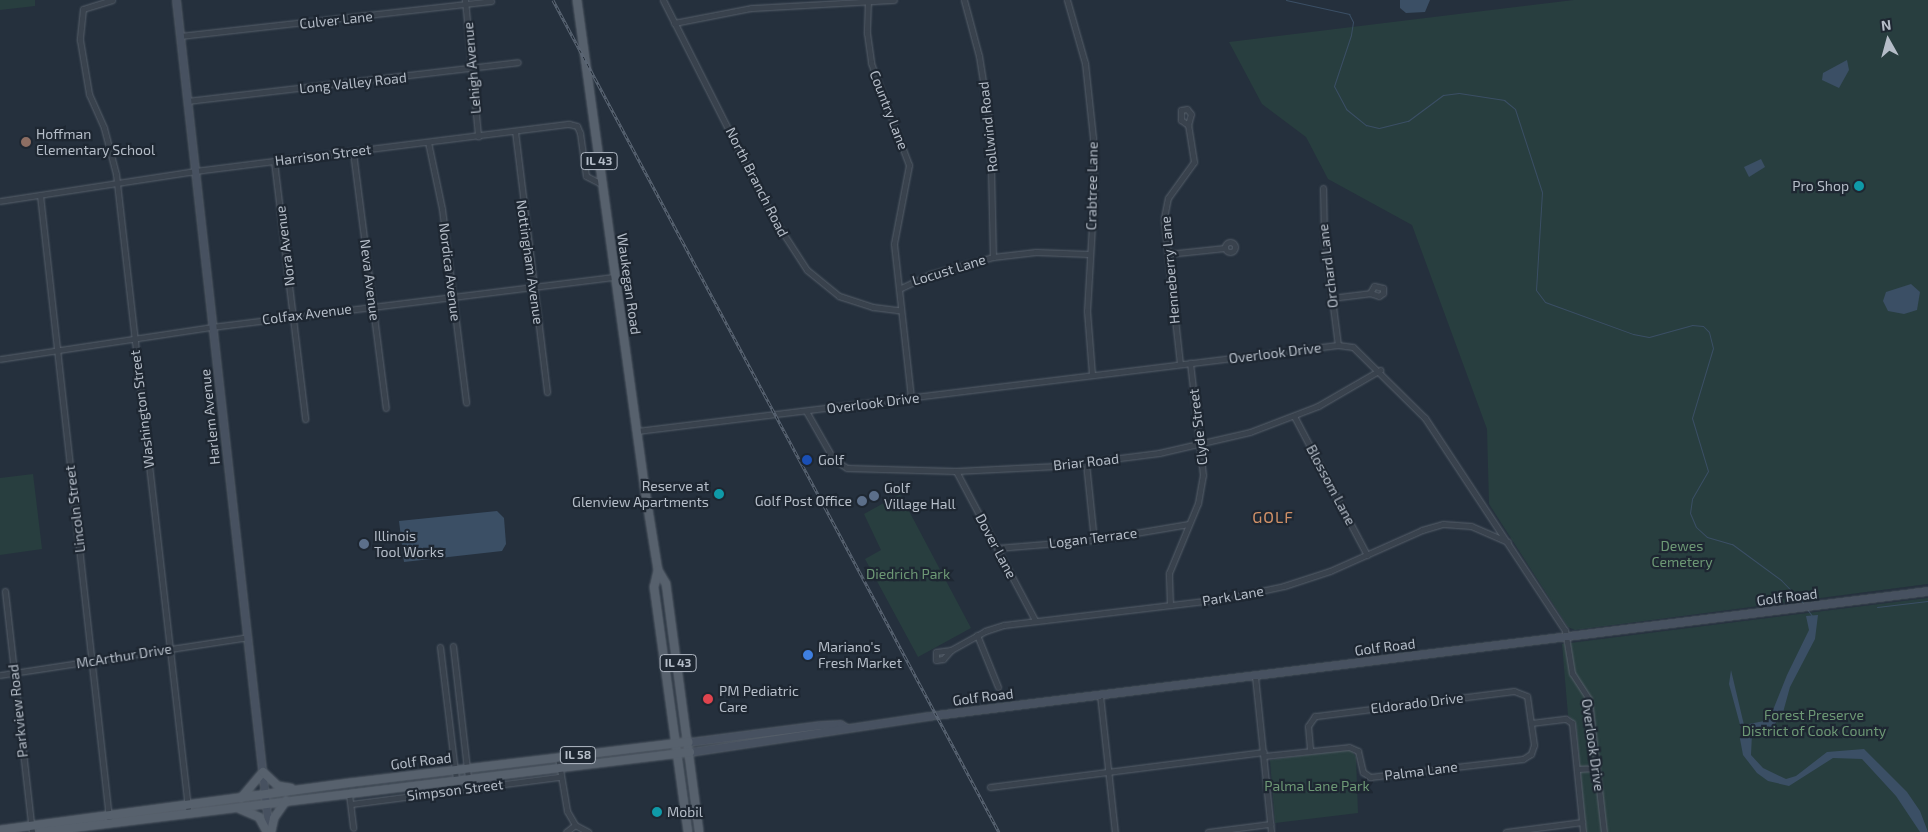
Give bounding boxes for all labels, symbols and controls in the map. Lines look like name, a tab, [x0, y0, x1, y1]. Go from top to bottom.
street label: Culver Lane	[298, 8, 374, 32]
north arrow	[1863, 15, 1913, 65]
text: N	[1880, 16, 1892, 34]
street label: Lehigh Avenue	[460, 21, 484, 115]
street label: Country Lane	[866, 68, 912, 152]
street label: Long Valley Road	[298, 69, 408, 97]
street label: Rollwind Road	[975, 81, 1001, 173]
street label: North Branch Road	[722, 125, 792, 239]
place label: Hoffman Elementary School	[36, 126, 155, 158]
marker: Hoffman Elementary School	[20, 136, 32, 148]
street label: Harrison Street	[274, 141, 372, 169]
street label: Crabtree Lane	[1083, 142, 1101, 230]
road number: IL 43	[580, 152, 618, 170]
place label: Pro Shop	[1792, 178, 1849, 194]
marker: Pro Shop	[1853, 180, 1865, 192]
street label: Nottingham Avenue	[513, 198, 547, 326]
street label: Nora Avenue	[272, 205, 298, 287]
street label: Henneberry Lane	[1157, 215, 1183, 325]
street label: Nordica Avenue	[436, 222, 464, 322]
street label: Orchard Lane	[1315, 223, 1341, 309]
street label: Waukegan Road	[614, 232, 644, 336]
street label: Neva Avenue	[357, 238, 383, 322]
street label: Locust Lane	[910, 251, 988, 289]
street label: Colfax Avenue	[261, 300, 353, 328]
street label: Overlook Drive	[1228, 339, 1322, 367]
street label: Washington Street	[126, 349, 158, 469]
street label: Harlem Avenue	[197, 368, 223, 466]
street label: Clyde Street	[1185, 388, 1211, 466]
street label: Overlook Drive	[826, 389, 920, 417]
street label: Blossom Lane	[1303, 442, 1359, 528]
street label: Briar Road	[1052, 450, 1120, 474]
place label: Golf	[818, 452, 844, 468]
marker: Golf	[800, 453, 814, 467]
street label: Lincoln Street	[61, 464, 89, 554]
place label: Reserve at Glenview Apartments	[572, 478, 709, 511]
place label: Golf Village Hall	[884, 480, 956, 512]
marker: Reserve at Glenview Apartments	[713, 488, 725, 500]
marker: Golf Village Hall	[868, 490, 880, 502]
place label: Golf Post Office	[754, 493, 852, 509]
marker: Golf Post Office	[856, 495, 868, 507]
district label: GOLF	[1252, 507, 1294, 527]
street label: Dover Lane	[972, 511, 1020, 581]
street label: Logan Terrace	[1048, 524, 1138, 552]
place label: Illinois Tool Works	[374, 528, 445, 560]
marker: Illinois Tool Works	[358, 538, 370, 550]
park label: Dewes Cemetery	[1651, 538, 1713, 570]
park label: Diedrich Park	[866, 566, 950, 582]
street label: Park Lane	[1201, 582, 1265, 610]
street label: Golf Road	[1755, 585, 1819, 609]
street label: Golf Road	[1353, 635, 1417, 659]
place label: Mariano's Fresh Market	[818, 639, 902, 672]
street label: McArthur Drive	[75, 640, 173, 672]
marker: Mariano's Fresh Market	[802, 649, 814, 661]
road number: IL 43	[659, 654, 697, 672]
street label: Parkview Road	[5, 663, 31, 759]
place label: PM Pediatric Care	[719, 683, 799, 716]
street label: Golf Road	[951, 685, 1015, 709]
street label: Eldorado Drive	[1370, 689, 1464, 717]
marker: PM Pediatric Care	[701, 692, 715, 706]
street label: Overlook Drive	[1578, 698, 1608, 792]
park label: Forest Preserve District of Cook County	[1742, 707, 1886, 740]
road number: IL 58	[559, 746, 597, 764]
street label: Golf Road	[389, 749, 453, 773]
street label: Palma Lane	[1383, 758, 1459, 784]
street label: Simpson Street	[406, 776, 504, 804]
park label: Palma Lane Park	[1264, 778, 1370, 794]
place label: Mobil	[667, 804, 703, 820]
marker: Mobil	[651, 806, 663, 818]

